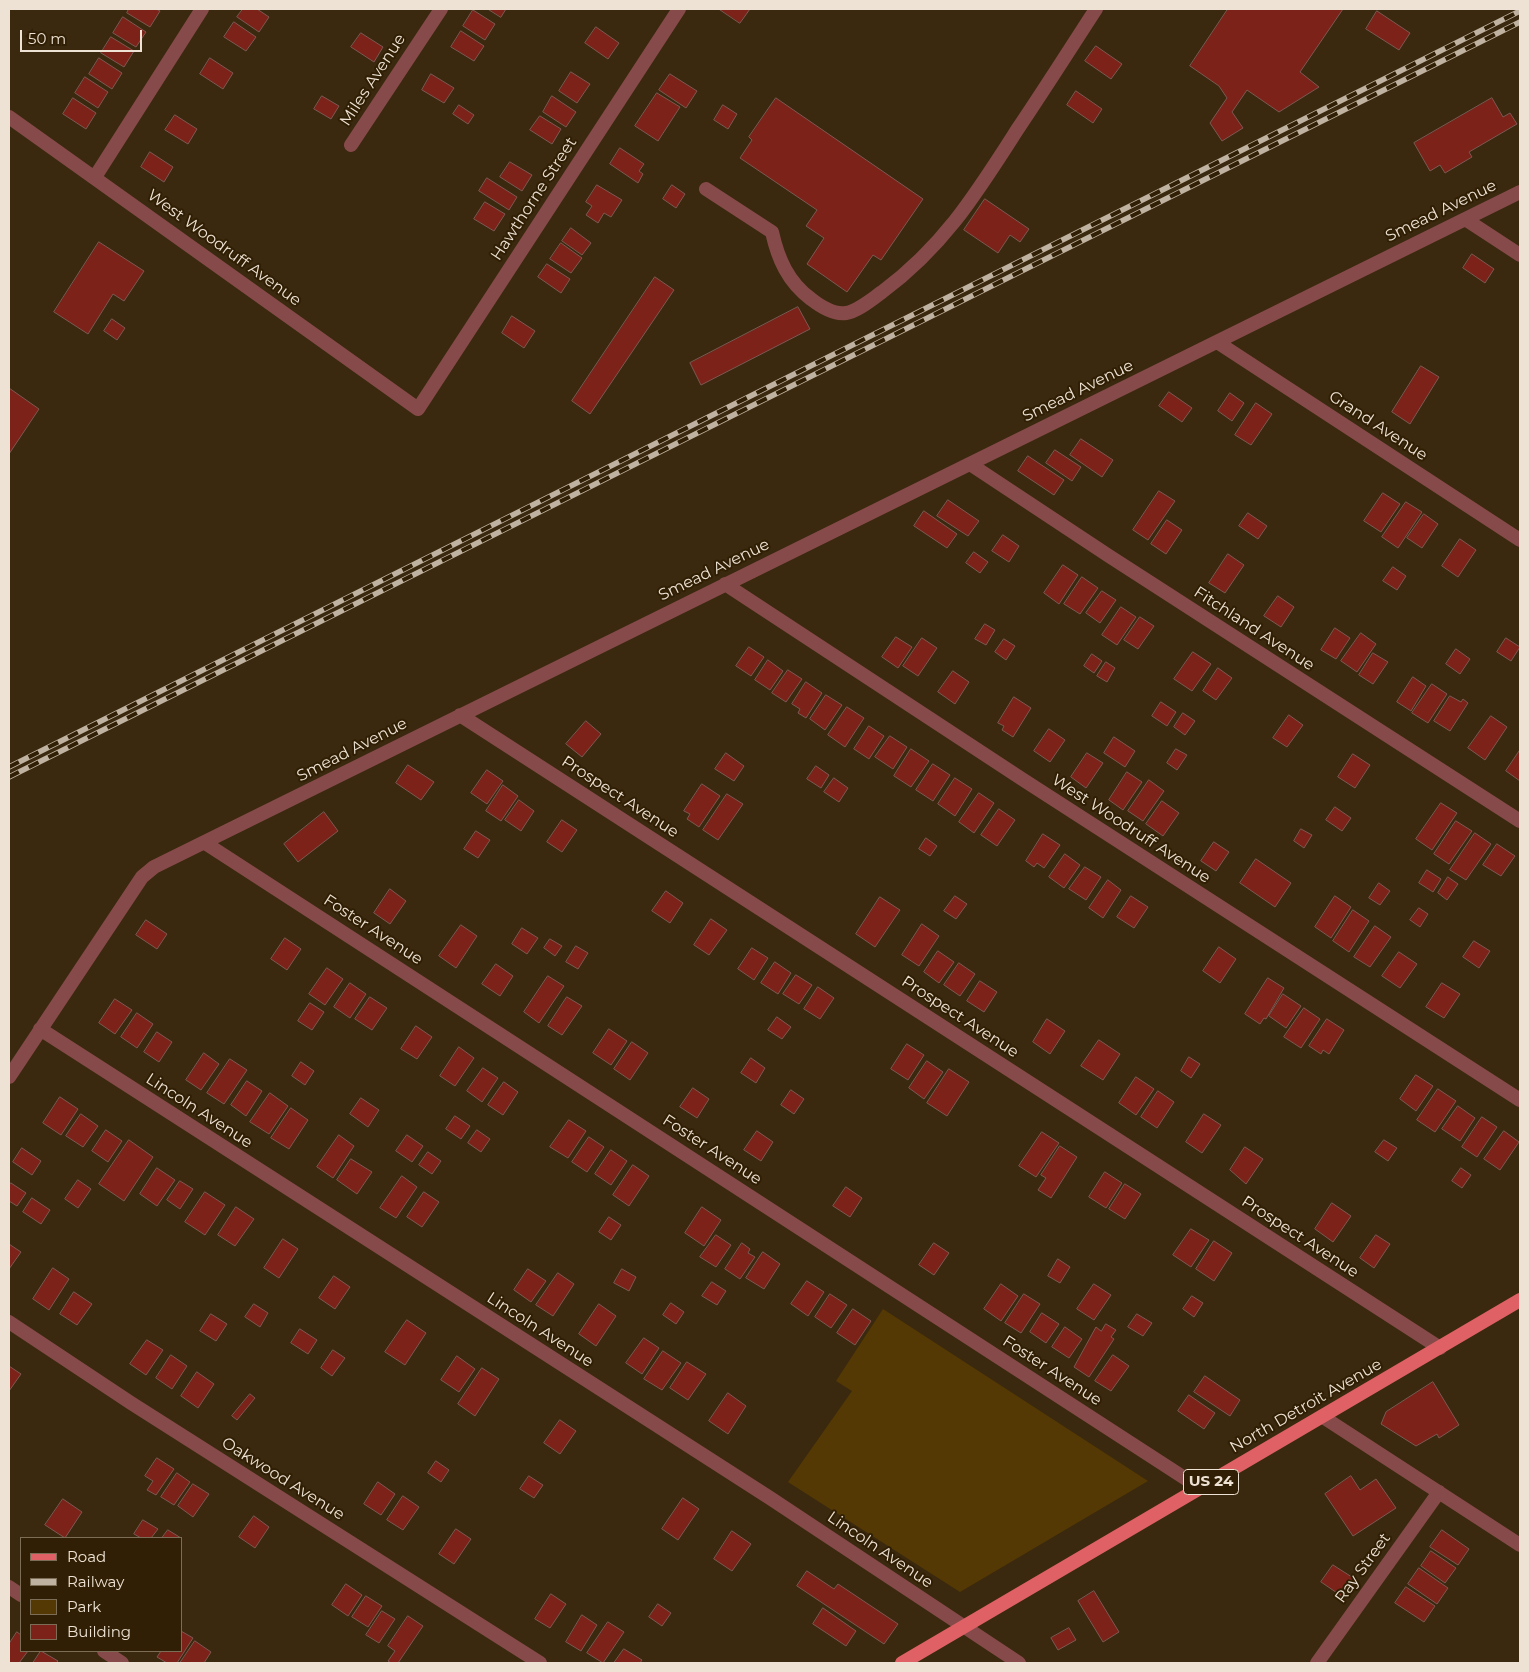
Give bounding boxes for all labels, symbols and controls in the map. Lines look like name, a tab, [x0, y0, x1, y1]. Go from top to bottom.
scale bar	[22, 20, 145, 52]
text: 50 m	[28, 29, 66, 48]
street label: Miles Avenue	[336, 30, 410, 130]
street label: Hawthorne Street	[487, 134, 581, 264]
street label: Smead Avenue	[1382, 176, 1500, 246]
street label: West Woodruff Avenue	[143, 186, 305, 310]
street label: Smead Avenue	[1019, 356, 1137, 426]
street label: Grand Avenue	[1325, 387, 1431, 465]
street label: Smead Avenue	[655, 535, 773, 605]
street label: Fitchland Avenue	[1190, 583, 1318, 675]
street label: Smead Avenue	[294, 714, 410, 786]
street label: Prospect Avenue	[558, 752, 682, 842]
street label: West Woodruff Avenue	[1048, 770, 1214, 888]
street label: Foster Avenue	[320, 891, 426, 969]
street label: Prospect Avenue	[898, 972, 1022, 1062]
street label: Lincoln Avenue	[142, 1069, 256, 1153]
street label: Foster Avenue	[659, 1111, 765, 1189]
street label: Prospect Avenue	[1238, 1192, 1362, 1282]
street label: Lincoln Avenue	[483, 1288, 597, 1372]
street label: Foster Avenue	[999, 1332, 1105, 1410]
street label: North Detroit Avenue	[1227, 1355, 1385, 1457]
street label: Oakwood Avenue	[218, 1433, 348, 1525]
road number: US 24	[1184, 1470, 1238, 1494]
street label: Lincoln Avenue	[824, 1508, 936, 1592]
street label: Ray Street	[1331, 1529, 1395, 1607]
legend	[20, 1537, 182, 1652]
text: Road	[67, 1547, 106, 1566]
text: Railway	[67, 1572, 124, 1591]
text: Park	[67, 1597, 101, 1616]
text: Building	[67, 1622, 131, 1641]

